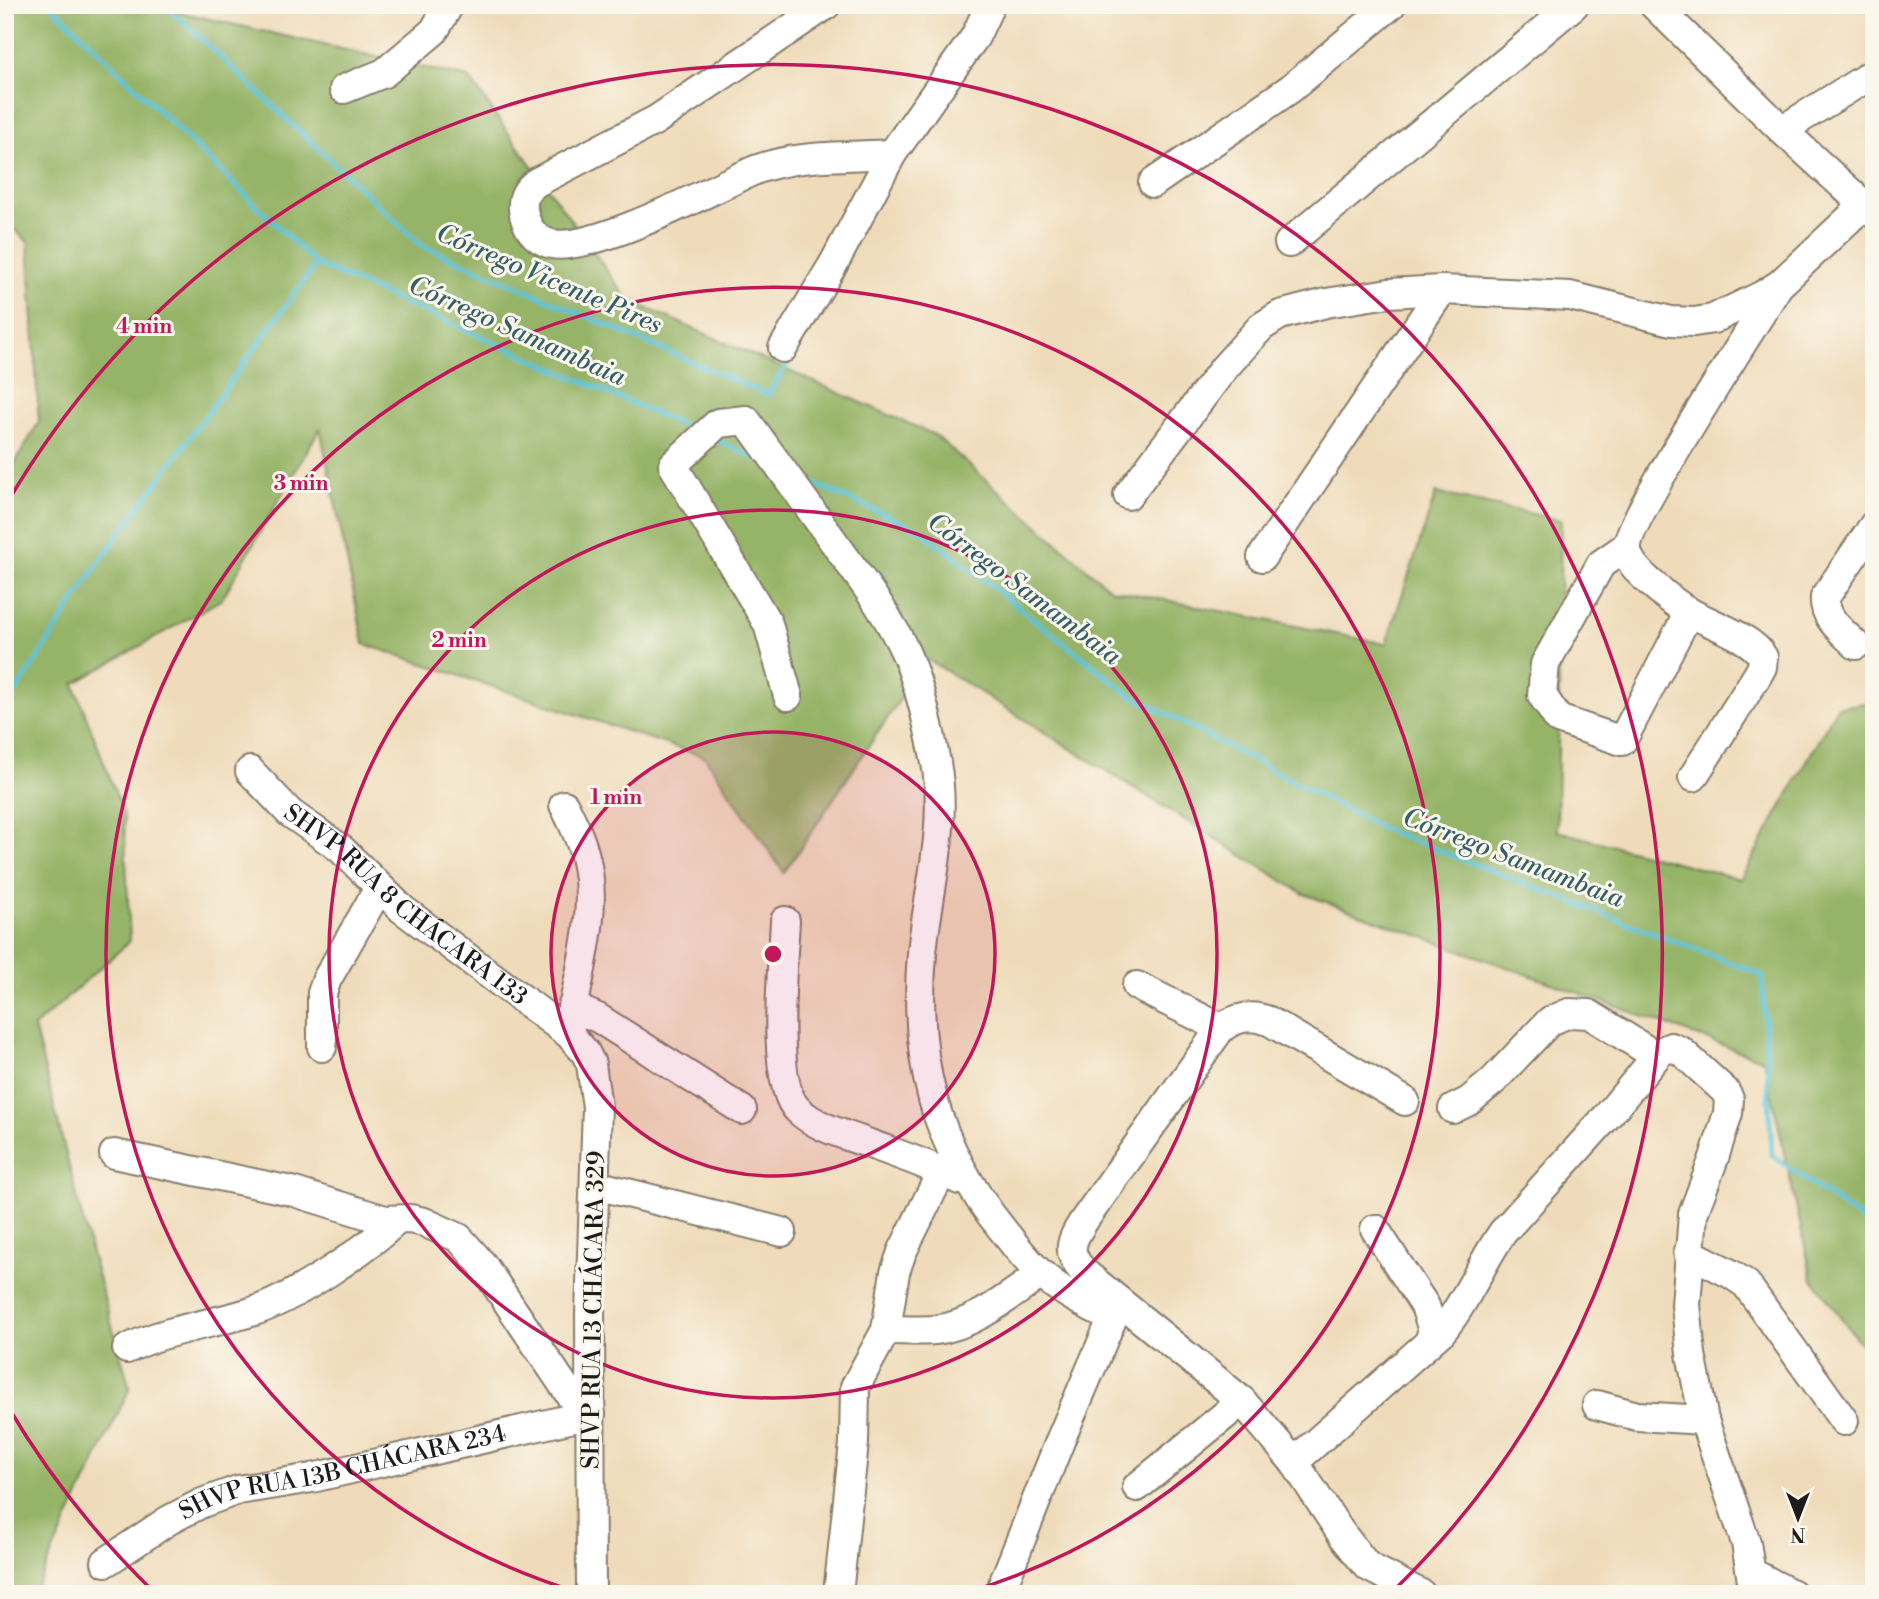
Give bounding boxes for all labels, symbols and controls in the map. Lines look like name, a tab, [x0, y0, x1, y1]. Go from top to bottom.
water label: Córrego Vicente Pires	[431, 217, 667, 341]
water label: Córrego Samambaia	[404, 269, 631, 393]
text: 4 min	[116, 314, 172, 340]
text: 3 min	[274, 471, 328, 497]
water label: Córrego Samambaia	[921, 506, 1128, 673]
text: 2 min	[431, 628, 487, 654]
text: 1 min	[590, 785, 642, 811]
street label: SHVP RUA 8 CHÁCARA 133	[278, 798, 533, 1012]
water label: Córrego Samambaia	[1398, 801, 1629, 915]
centre of rings	[761, 942, 785, 966]
street label: SHVP RUA 13 CHÁCARA 329	[575, 1151, 612, 1469]
street label: SHVP RUA 13B CHÁCARA 234	[174, 1419, 509, 1527]
north arrow	[1764, 1484, 1834, 1554]
text: N	[1790, 1522, 1806, 1546]

